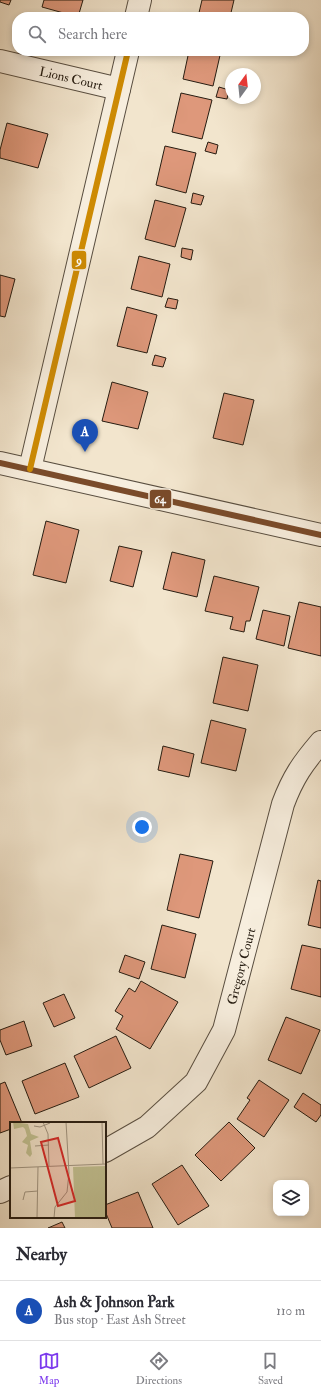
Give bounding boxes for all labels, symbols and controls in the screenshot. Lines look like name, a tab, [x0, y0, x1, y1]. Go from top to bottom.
search box	[12, 12, 309, 56]
icon: search	[26, 23, 48, 45]
text: Search here	[58, 25, 127, 44]
street label: Lions Court	[38, 64, 104, 94]
north arrow	[225, 68, 261, 104]
line badge: 9	[71, 250, 87, 270]
text: 9	[75, 254, 82, 267]
pin: A	[72, 419, 98, 452]
line badge: 64	[149, 489, 172, 509]
text: 64	[154, 493, 167, 507]
your location	[132, 817, 152, 837]
street label: Gregory Court	[224, 926, 259, 1006]
inset map	[10, 1122, 106, 1218]
map controls	[273, 1180, 309, 1216]
button: layers	[273, 1180, 309, 1216]
text: Nearby	[16, 1244, 67, 1265]
text: Ash & Johnson Park	[54, 1293, 174, 1312]
text: A	[25, 1303, 33, 1319]
text: 110 m	[276, 1303, 305, 1319]
text: Bus stop · East Ash Street	[54, 1312, 186, 1328]
tab: Map	[38, 1350, 60, 1387]
tab: Directions	[136, 1350, 182, 1387]
tab: Saved	[258, 1350, 283, 1387]

